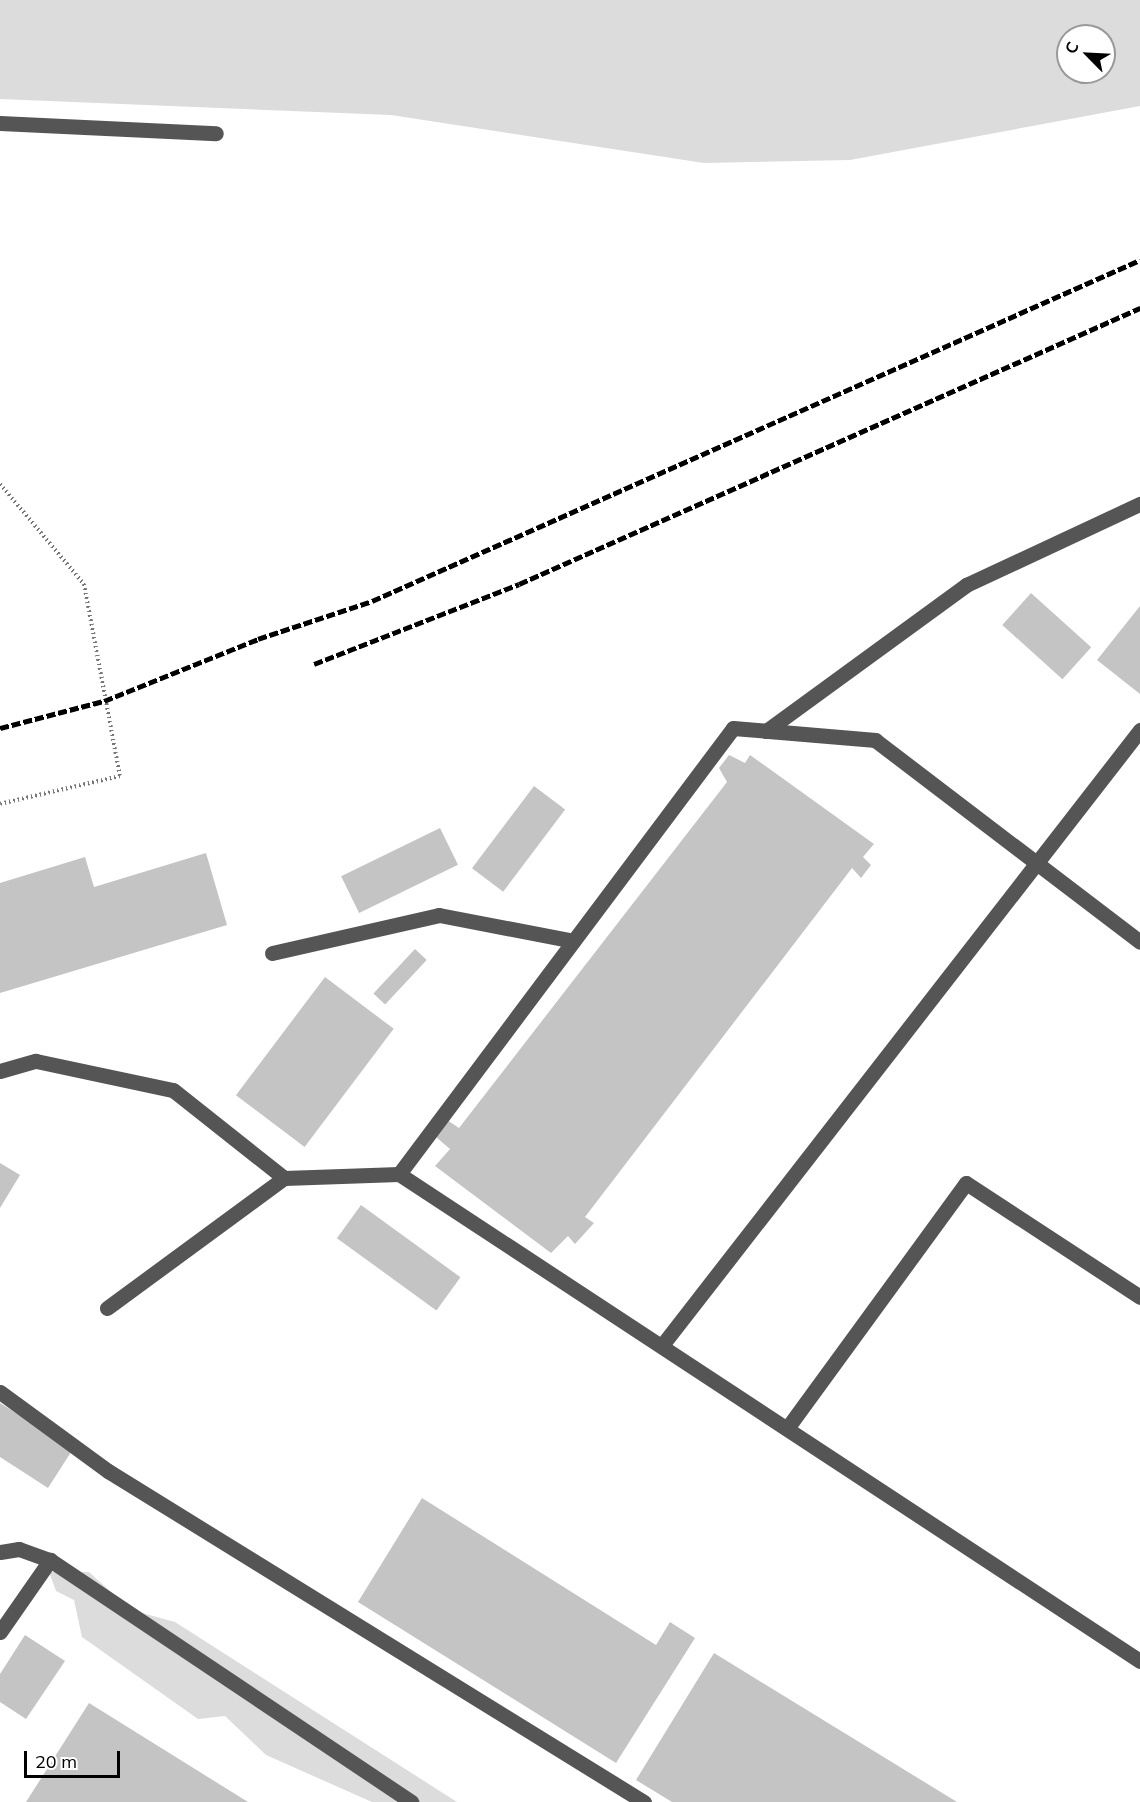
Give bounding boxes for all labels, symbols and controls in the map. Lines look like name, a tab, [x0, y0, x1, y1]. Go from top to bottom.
north arrow	[1056, 24, 1116, 84]
text: С	[1060, 38, 1083, 57]
scale bar	[27, 1739, 123, 1777]
text: 20 m	[35, 1750, 77, 1773]

